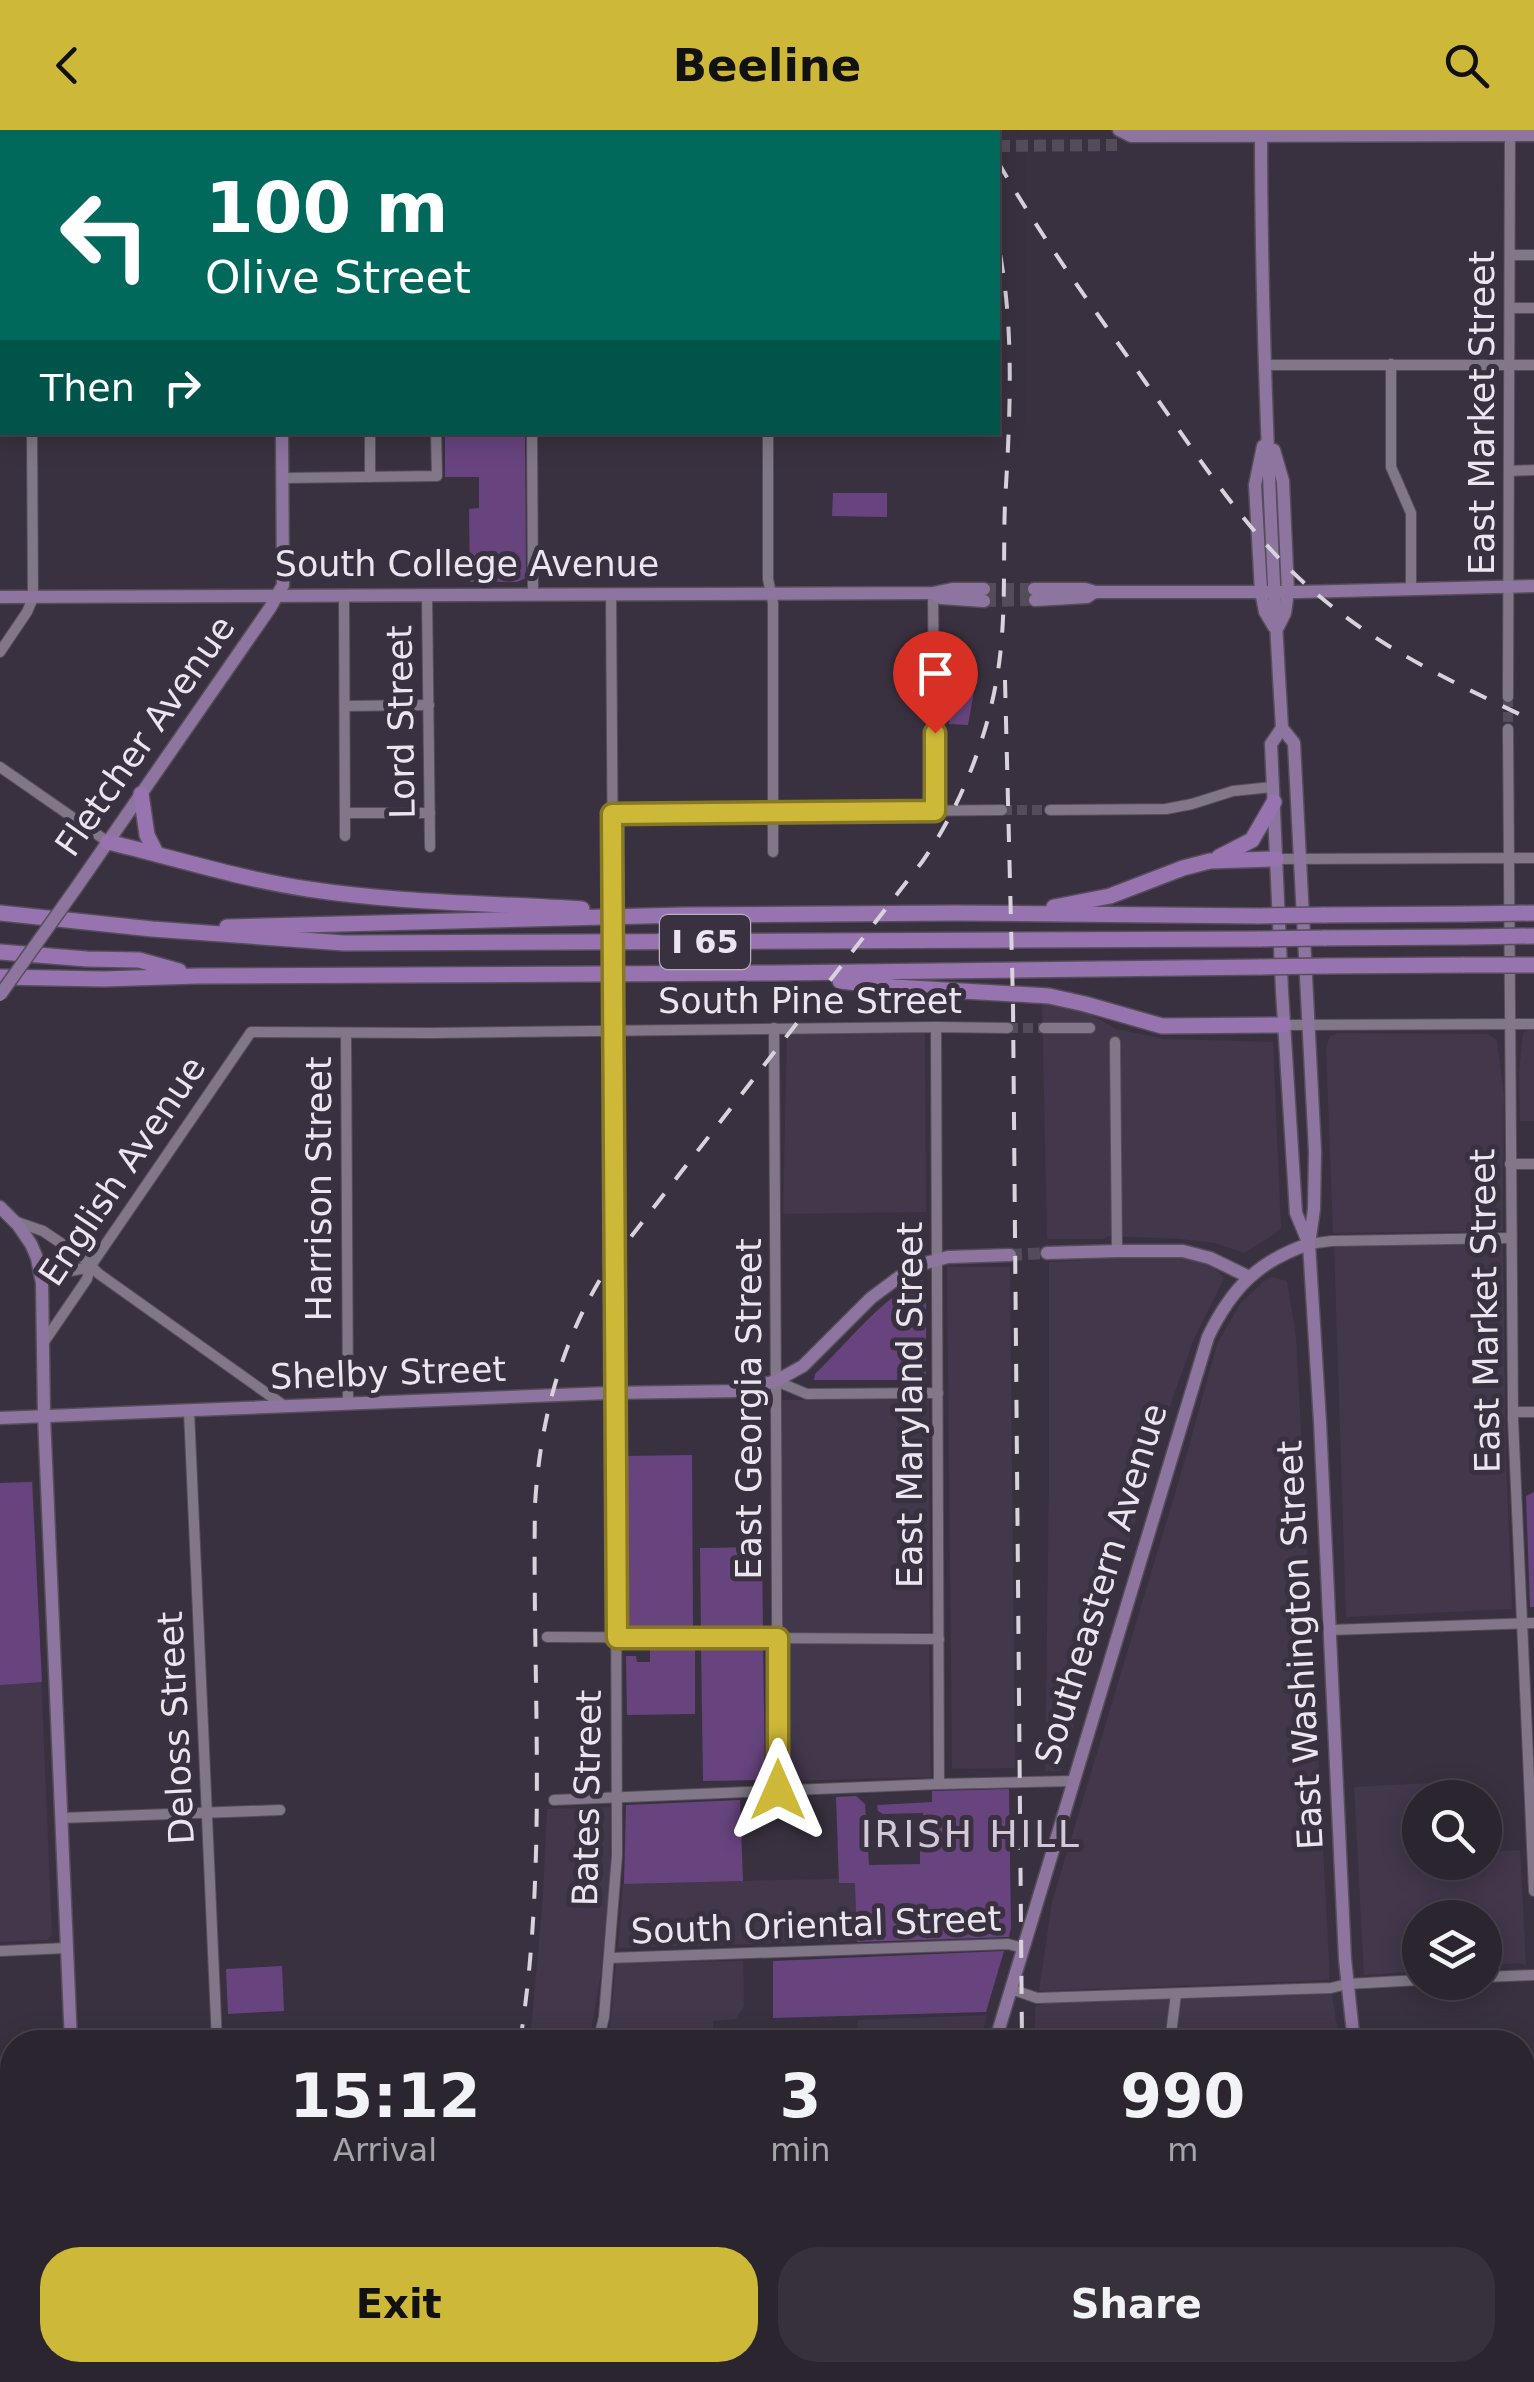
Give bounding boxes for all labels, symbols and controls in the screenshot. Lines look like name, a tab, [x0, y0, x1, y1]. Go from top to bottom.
icon: back	[40, 38, 95, 93]
icon: search	[1439, 38, 1494, 93]
text: Beeline	[673, 39, 861, 92]
text: 100 m	[205, 167, 448, 249]
icon: left	[40, 170, 170, 300]
text: Olive Street	[205, 251, 471, 304]
street label: East Market Street	[1462, 251, 1502, 575]
icon: right	[155, 360, 210, 415]
text: Then	[40, 366, 135, 410]
street label: South College Avenue	[275, 544, 659, 584]
street label: Fletcher Avenue	[47, 608, 243, 864]
street label: Lord Street	[379, 625, 423, 819]
pin	[893, 631, 978, 734]
icon: arrive	[908, 646, 963, 701]
road number: I 65	[660, 915, 750, 969]
street label: South Pine Street	[658, 981, 962, 1021]
street label: English Avenue	[31, 1049, 213, 1293]
street label: Harrison Street	[299, 1057, 339, 1321]
street label: East Market Street	[1462, 1148, 1508, 1474]
street label: East Maryland Street	[890, 1222, 930, 1588]
street label: East Georgia Street	[729, 1238, 769, 1580]
street label: Shelby Street	[269, 1349, 507, 1397]
street label: Southeastern Avenue	[1027, 1399, 1175, 1769]
street label: East Washington Street	[1269, 1439, 1331, 1851]
street label: Deloss Street	[150, 1610, 202, 1846]
street label: Bates Street	[565, 1689, 609, 1907]
position arrow	[726, 1738, 830, 1842]
map controls	[1402, 1780, 1502, 2000]
button: search	[1402, 1780, 1502, 1880]
district label: IRISH HILL	[861, 1812, 1081, 1856]
street label: South Oriental Street	[630, 1899, 1002, 1951]
button: layers	[1402, 1900, 1502, 2000]
text: 15:12	[290, 2061, 481, 2131]
text: 3	[779, 2061, 821, 2131]
text: 990	[1120, 2061, 1245, 2131]
text: Arrival	[333, 2131, 437, 2169]
text: min	[770, 2131, 831, 2169]
text: m	[1167, 2131, 1198, 2169]
button: Exit	[40, 2247, 758, 2362]
button: Share	[778, 2247, 1495, 2362]

